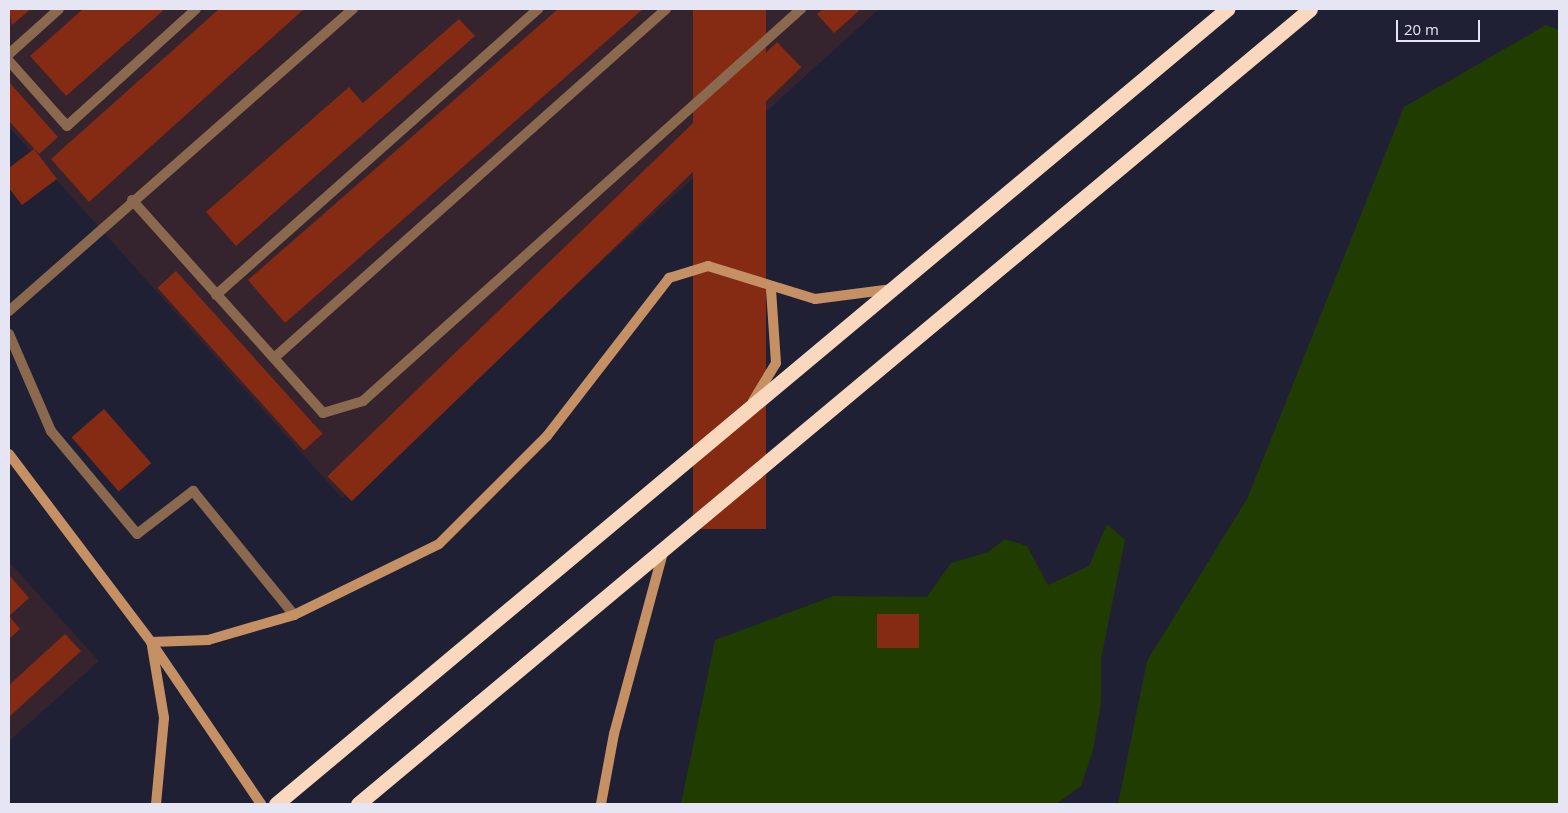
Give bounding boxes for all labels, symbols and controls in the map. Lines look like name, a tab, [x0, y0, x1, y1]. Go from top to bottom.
scale bar	[1398, 10, 1482, 42]
text: 20 m	[1404, 19, 1439, 39]

